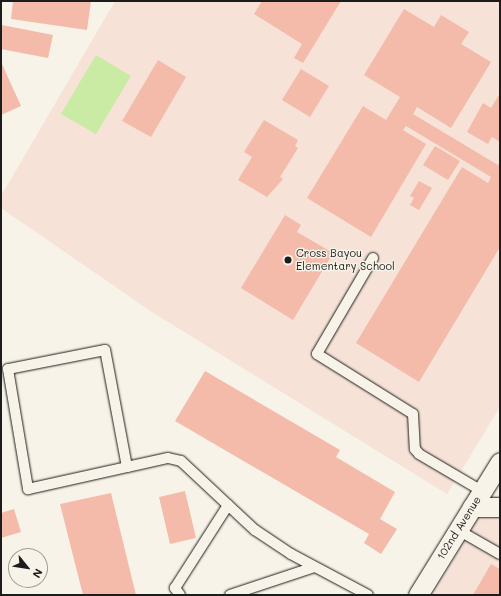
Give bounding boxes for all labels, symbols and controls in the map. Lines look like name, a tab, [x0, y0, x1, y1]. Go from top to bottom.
place label: Cross Bayou Elementary School	[296, 247, 395, 273]
marker: Cross Bayou Elementary School	[283, 255, 293, 265]
street label: 102nd Avenue	[434, 494, 484, 562]
north arrow	[8, 548, 48, 588]
text: N	[29, 566, 47, 581]

